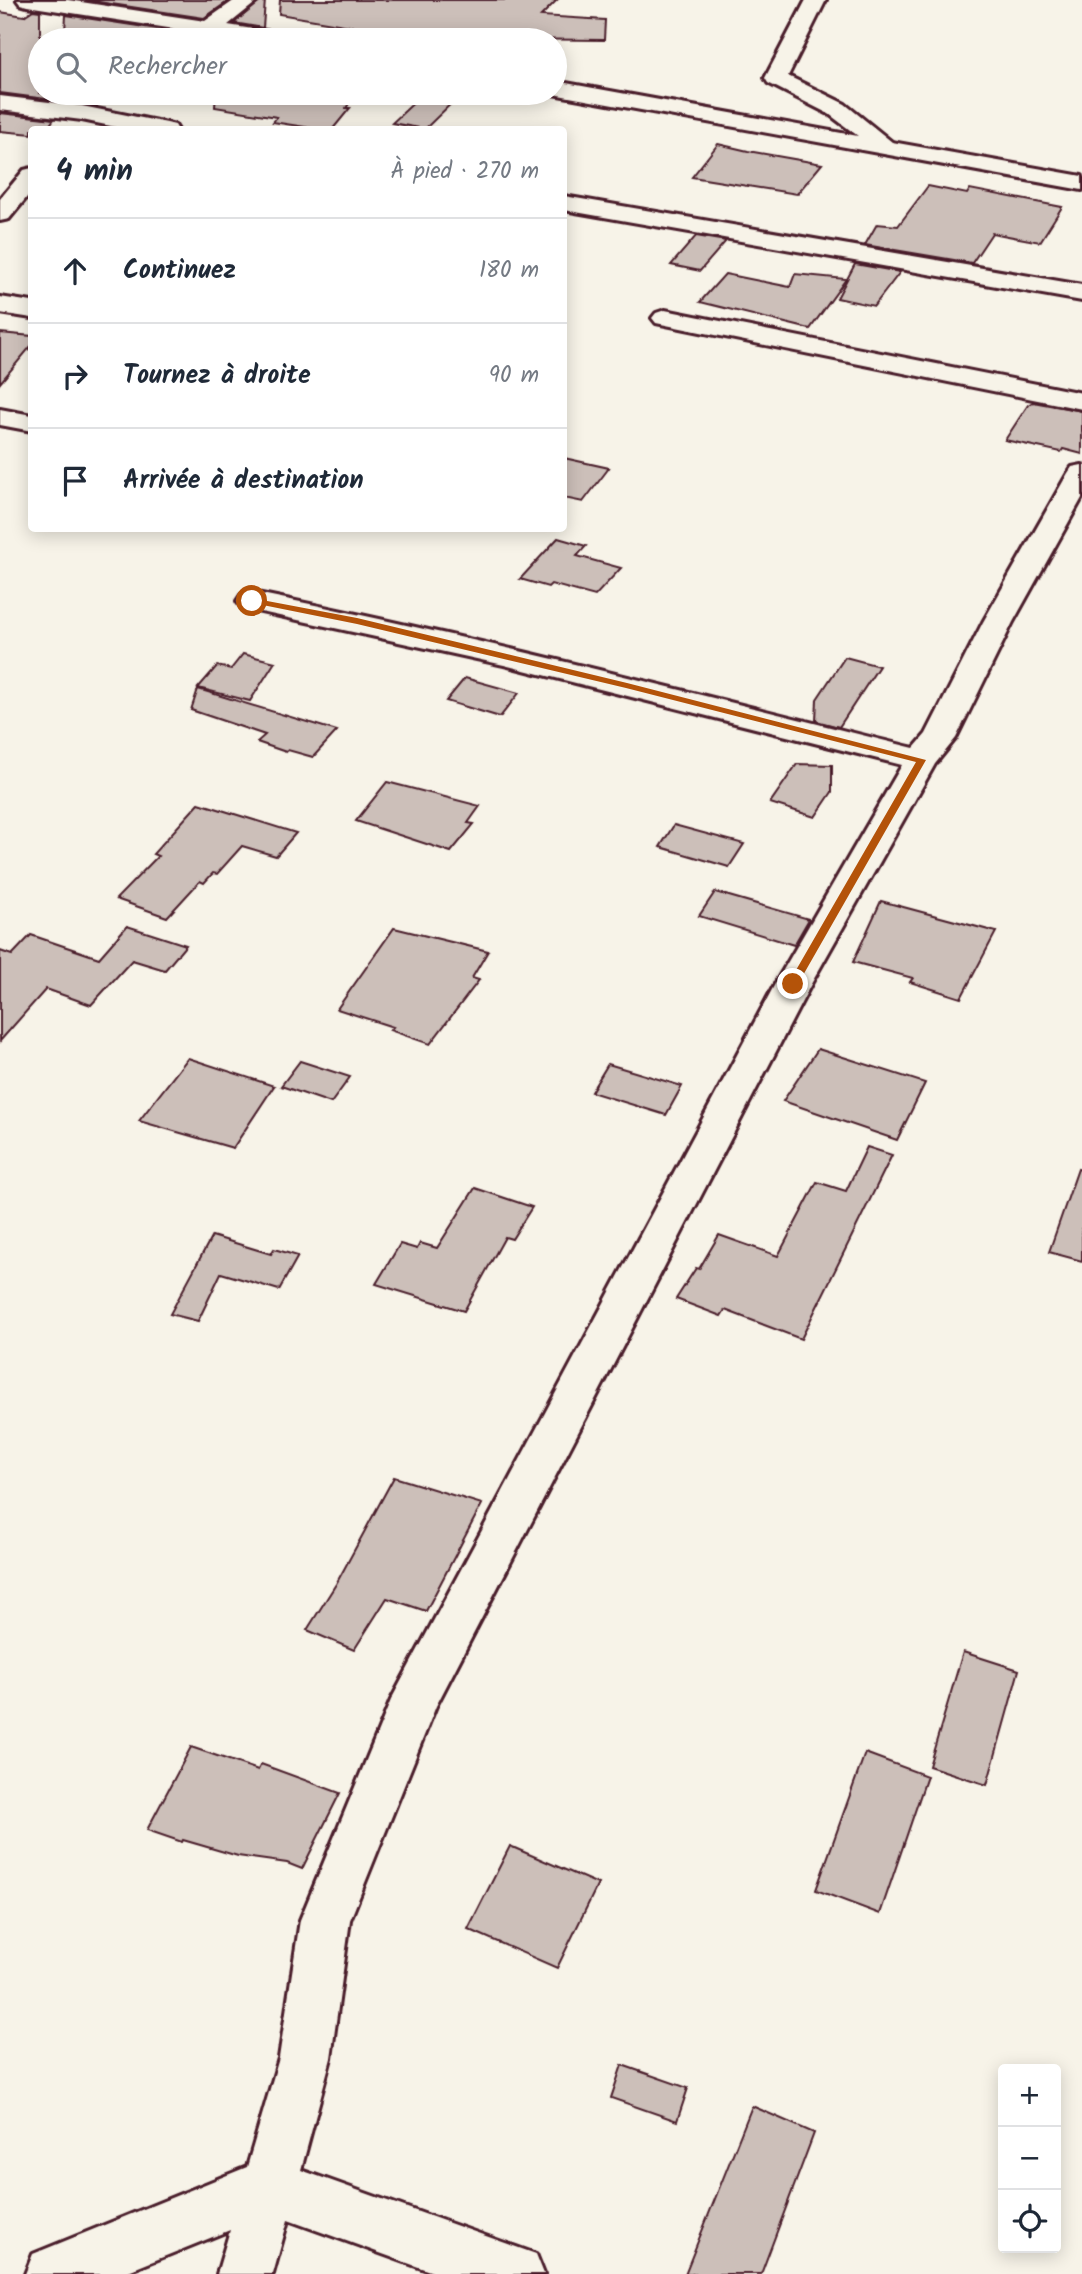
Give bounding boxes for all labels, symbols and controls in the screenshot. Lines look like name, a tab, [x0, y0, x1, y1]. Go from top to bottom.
search box	[28, 28, 567, 105]
text: Rechercher	[108, 46, 227, 88]
icon: search	[52, 48, 90, 86]
text: 4 min	[56, 148, 133, 196]
text: À pied · 270 m	[391, 154, 539, 190]
text: Continuez	[123, 250, 236, 292]
icon: ahead	[56, 252, 94, 290]
text: 180 m	[479, 253, 539, 289]
text: Tournez à droite	[123, 355, 311, 397]
icon: right	[56, 357, 94, 395]
text: 90 m	[489, 358, 539, 394]
text: Arrivée à destination	[123, 460, 364, 502]
icon: arrive	[56, 462, 94, 500]
route start	[236, 585, 267, 616]
route end	[777, 968, 808, 999]
map controls	[998, 2064, 1061, 2253]
button: +	[998, 2064, 1061, 2127]
button: −	[998, 2127, 1061, 2190]
button: locate	[998, 2190, 1061, 2253]

